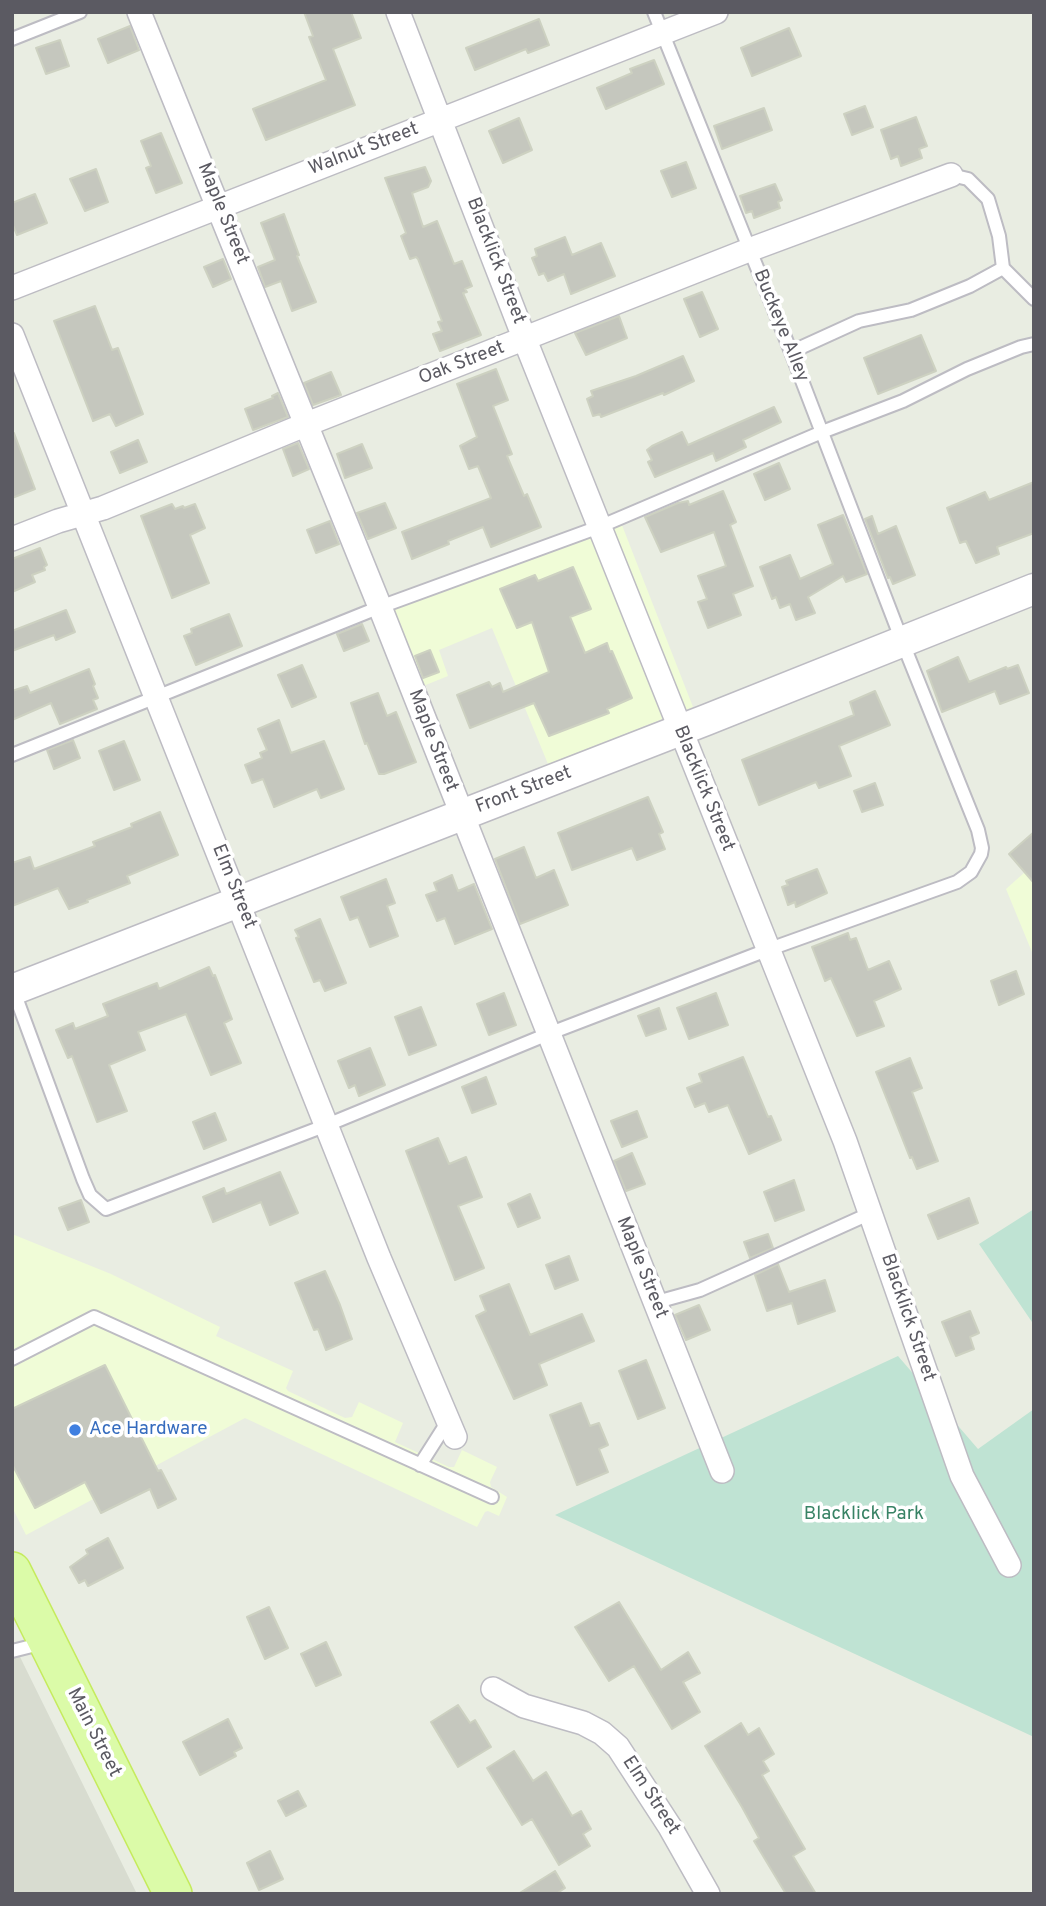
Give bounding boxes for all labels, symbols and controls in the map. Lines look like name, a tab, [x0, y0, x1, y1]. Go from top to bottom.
street label: Walnut Street	[306, 119, 422, 181]
street label: Maple Street	[191, 160, 253, 268]
street label: Blacklick Street	[460, 195, 530, 327]
street label: Buckeye Alley	[747, 266, 813, 386]
street label: Oak Street	[416, 337, 508, 391]
street label: Maple Street	[402, 687, 462, 795]
street label: Blacklick Street	[667, 723, 739, 855]
street label: Front Street	[473, 762, 575, 820]
street label: Elm Street	[206, 841, 260, 933]
street label: Maple Street	[610, 1214, 672, 1322]
street label: Blacklick Street	[874, 1251, 940, 1385]
place label: Ace Hardware	[89, 1419, 207, 1441]
marker: Ace Hardware	[67, 1422, 83, 1438]
park label: Blacklick Park	[804, 1504, 924, 1526]
street label: Main Street	[61, 1685, 125, 1781]
street label: Elm Street	[616, 1752, 684, 1840]

